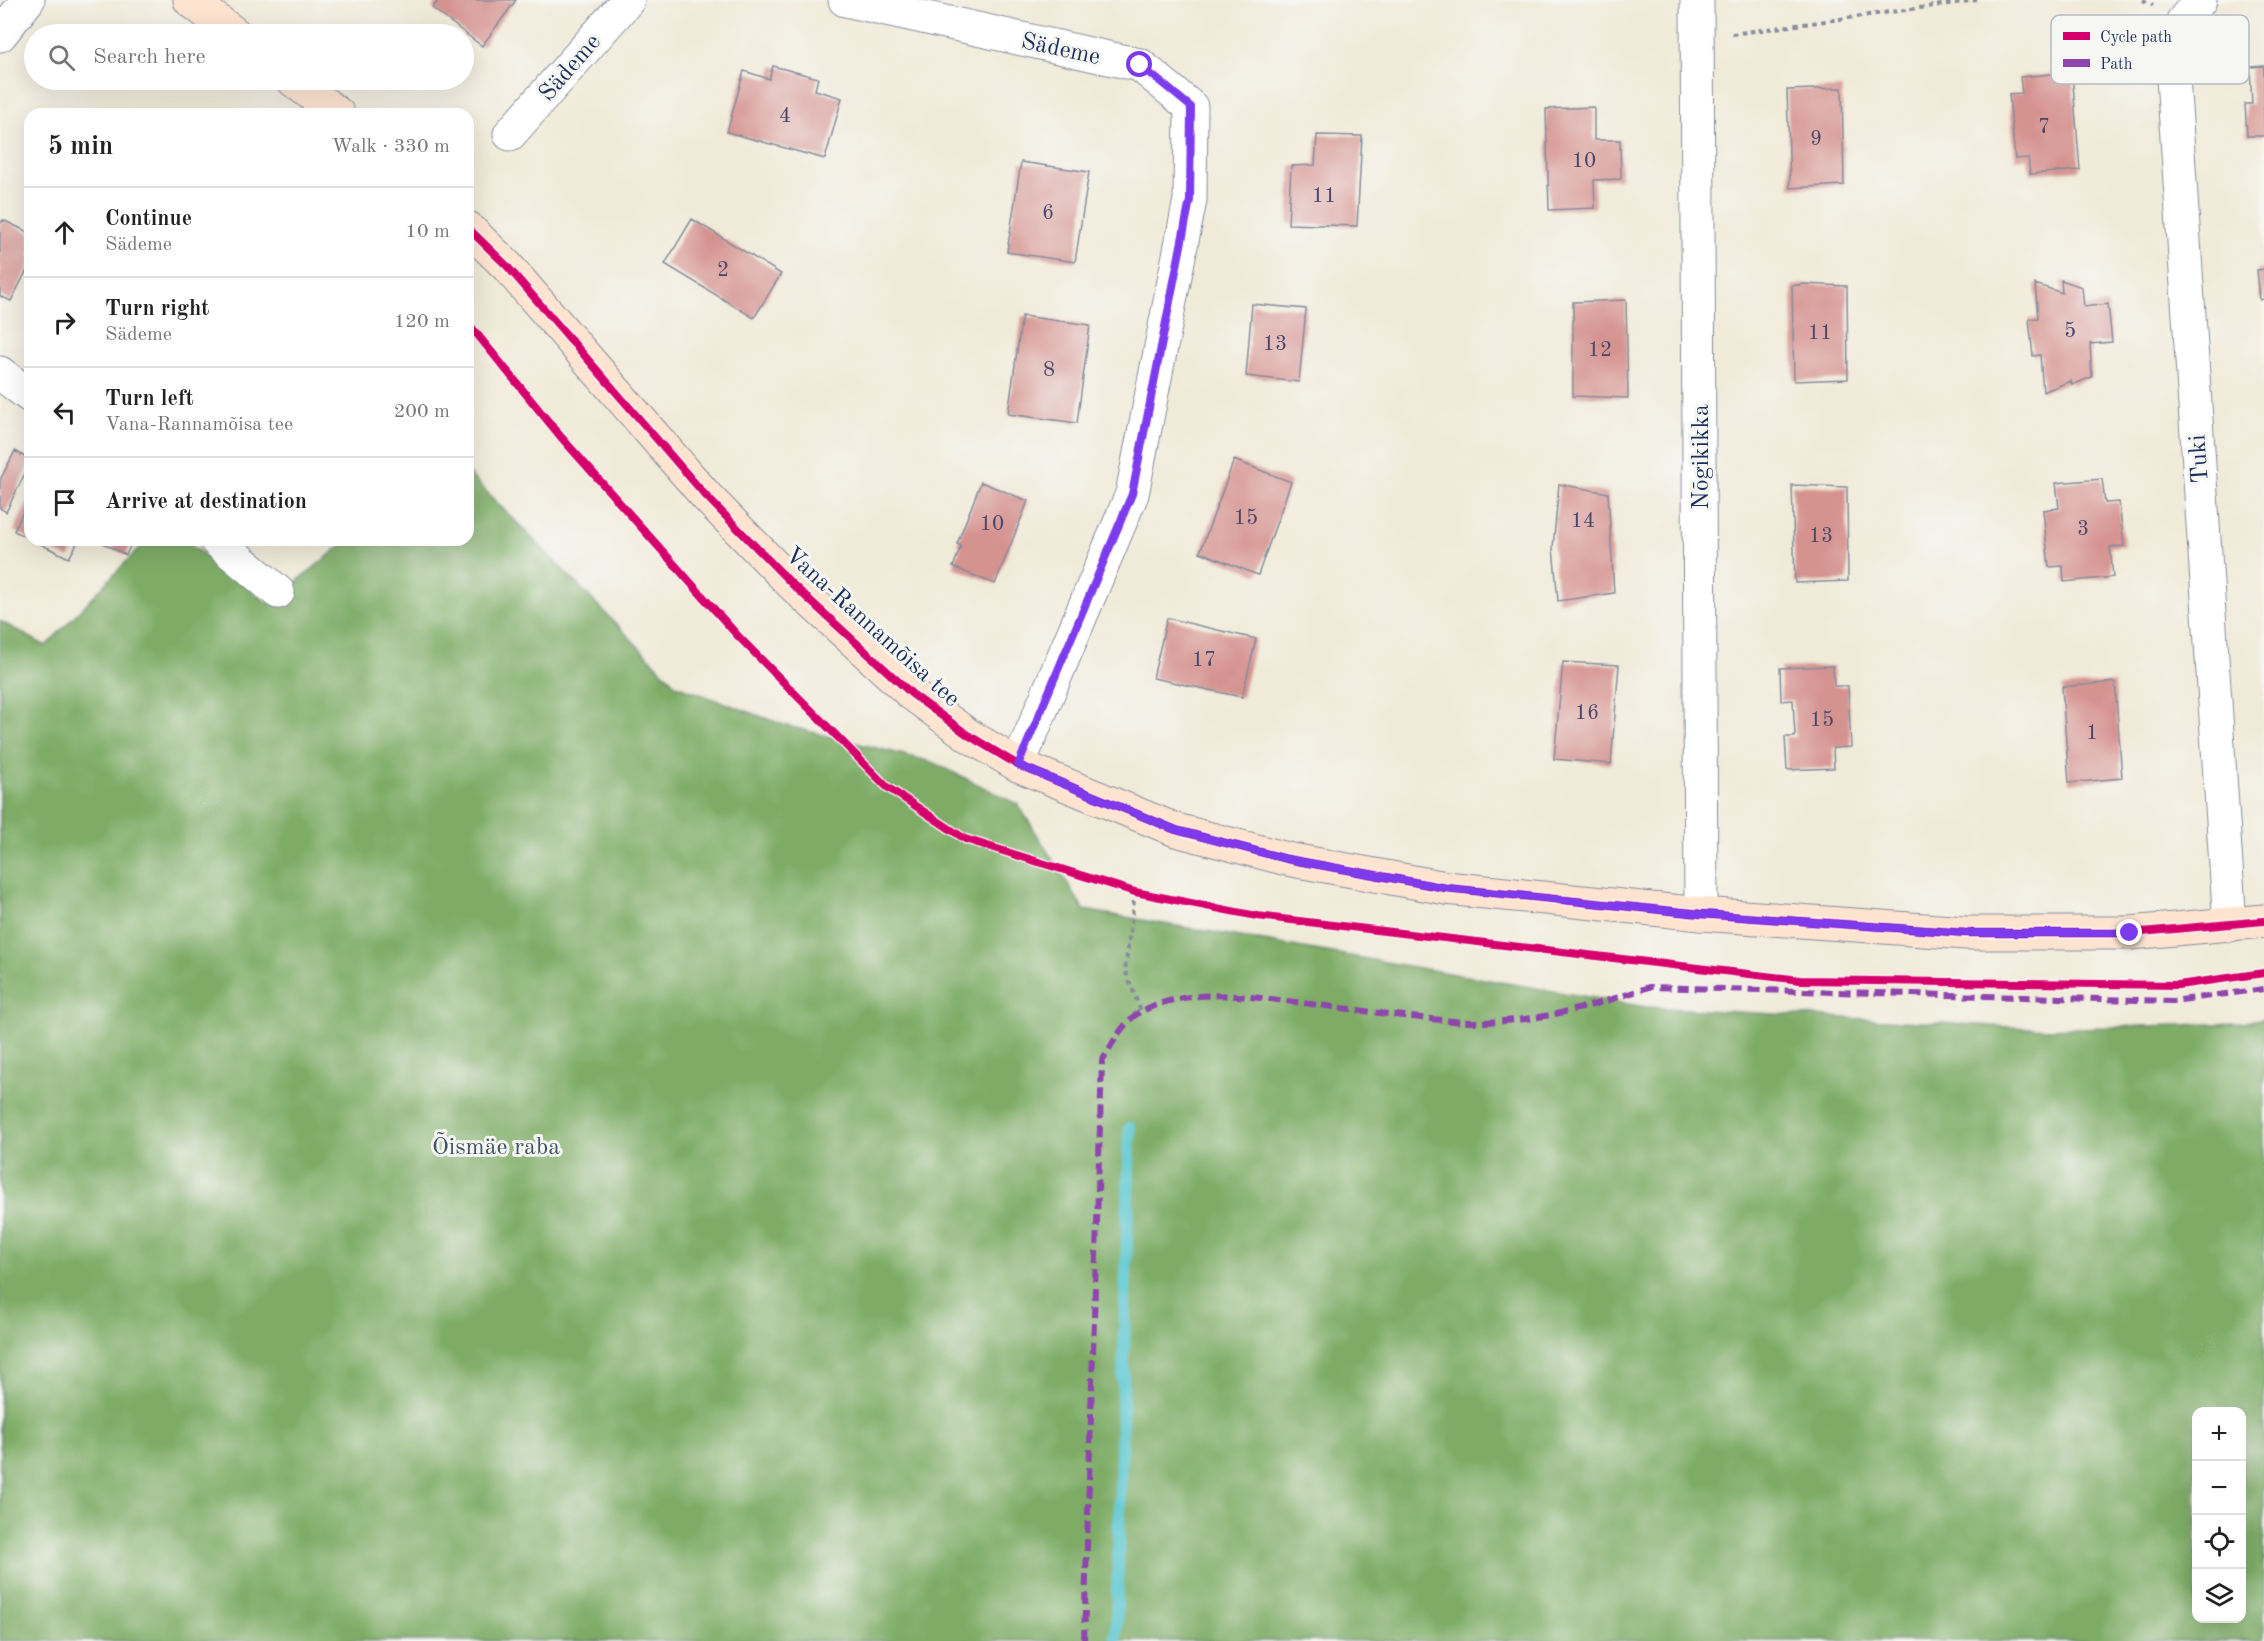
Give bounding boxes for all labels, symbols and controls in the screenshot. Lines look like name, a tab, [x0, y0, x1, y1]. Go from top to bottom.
legend	[2051, 15, 2249, 84]
search box	[24, 24, 474, 90]
street label: Sädeme	[535, 30, 606, 107]
street label: Sädeme	[1019, 30, 1102, 70]
text: Cycle path	[2100, 30, 2172, 46]
icon: search	[45, 41, 78, 74]
text: Search here	[93, 46, 206, 68]
route start	[1126, 51, 1152, 77]
text: Path	[2100, 57, 2133, 73]
house number: 4	[779, 106, 791, 127]
house number: 7	[2038, 117, 2050, 138]
house number: 9	[1810, 129, 1822, 150]
text: 5 min	[48, 134, 113, 160]
text: Walk · 330 m	[331, 137, 450, 157]
house number: 10	[1572, 151, 1596, 172]
house number: 11	[1312, 186, 1336, 207]
house number: 6	[1042, 203, 1054, 224]
text: Continue	[105, 208, 192, 230]
icon: ahead	[48, 216, 81, 249]
text: 10 m	[405, 222, 450, 242]
text: Sädeme	[105, 235, 172, 255]
house number: 2	[717, 260, 729, 281]
text: Turn right	[105, 298, 209, 320]
icon: right	[48, 306, 81, 339]
text: 120 m	[394, 312, 450, 332]
house number: 5	[2064, 321, 2076, 342]
house number: 11	[1808, 323, 1832, 344]
text: Sädeme	[105, 325, 172, 345]
house number: 13	[1263, 334, 1287, 355]
house number: 12	[1588, 340, 1612, 361]
house number: 8	[1043, 360, 1055, 381]
text: Turn left	[105, 388, 194, 410]
icon: left	[48, 396, 81, 429]
text: 200 m	[394, 402, 450, 422]
street label: Nõgikikka	[1690, 404, 1714, 510]
text: Vana-Rannamõisa tee	[105, 415, 293, 435]
street label: Tuki	[2186, 434, 2214, 484]
icon: arrive	[48, 486, 81, 519]
text: Arrive at destination	[105, 491, 307, 513]
house number: 15	[1234, 508, 1258, 529]
house number: 14	[1571, 511, 1595, 532]
house number: 10	[980, 514, 1004, 535]
house number: 3	[2077, 519, 2089, 540]
house number: 13	[1809, 526, 1833, 547]
street label: Vana-Rannamõisa tee	[780, 543, 964, 712]
house number: 17	[1192, 650, 1216, 671]
house number: 16	[1575, 703, 1599, 724]
house number: 15	[1810, 710, 1834, 731]
house number: 1	[2086, 723, 2098, 744]
route end	[2116, 919, 2142, 945]
park label: Õismäe raba	[432, 1131, 560, 1160]
map controls	[2192, 1407, 2246, 1623]
button: +	[2192, 1407, 2246, 1461]
button: −	[2192, 1461, 2246, 1515]
button: locate	[2192, 1515, 2246, 1569]
button: layers	[2192, 1569, 2246, 1623]

